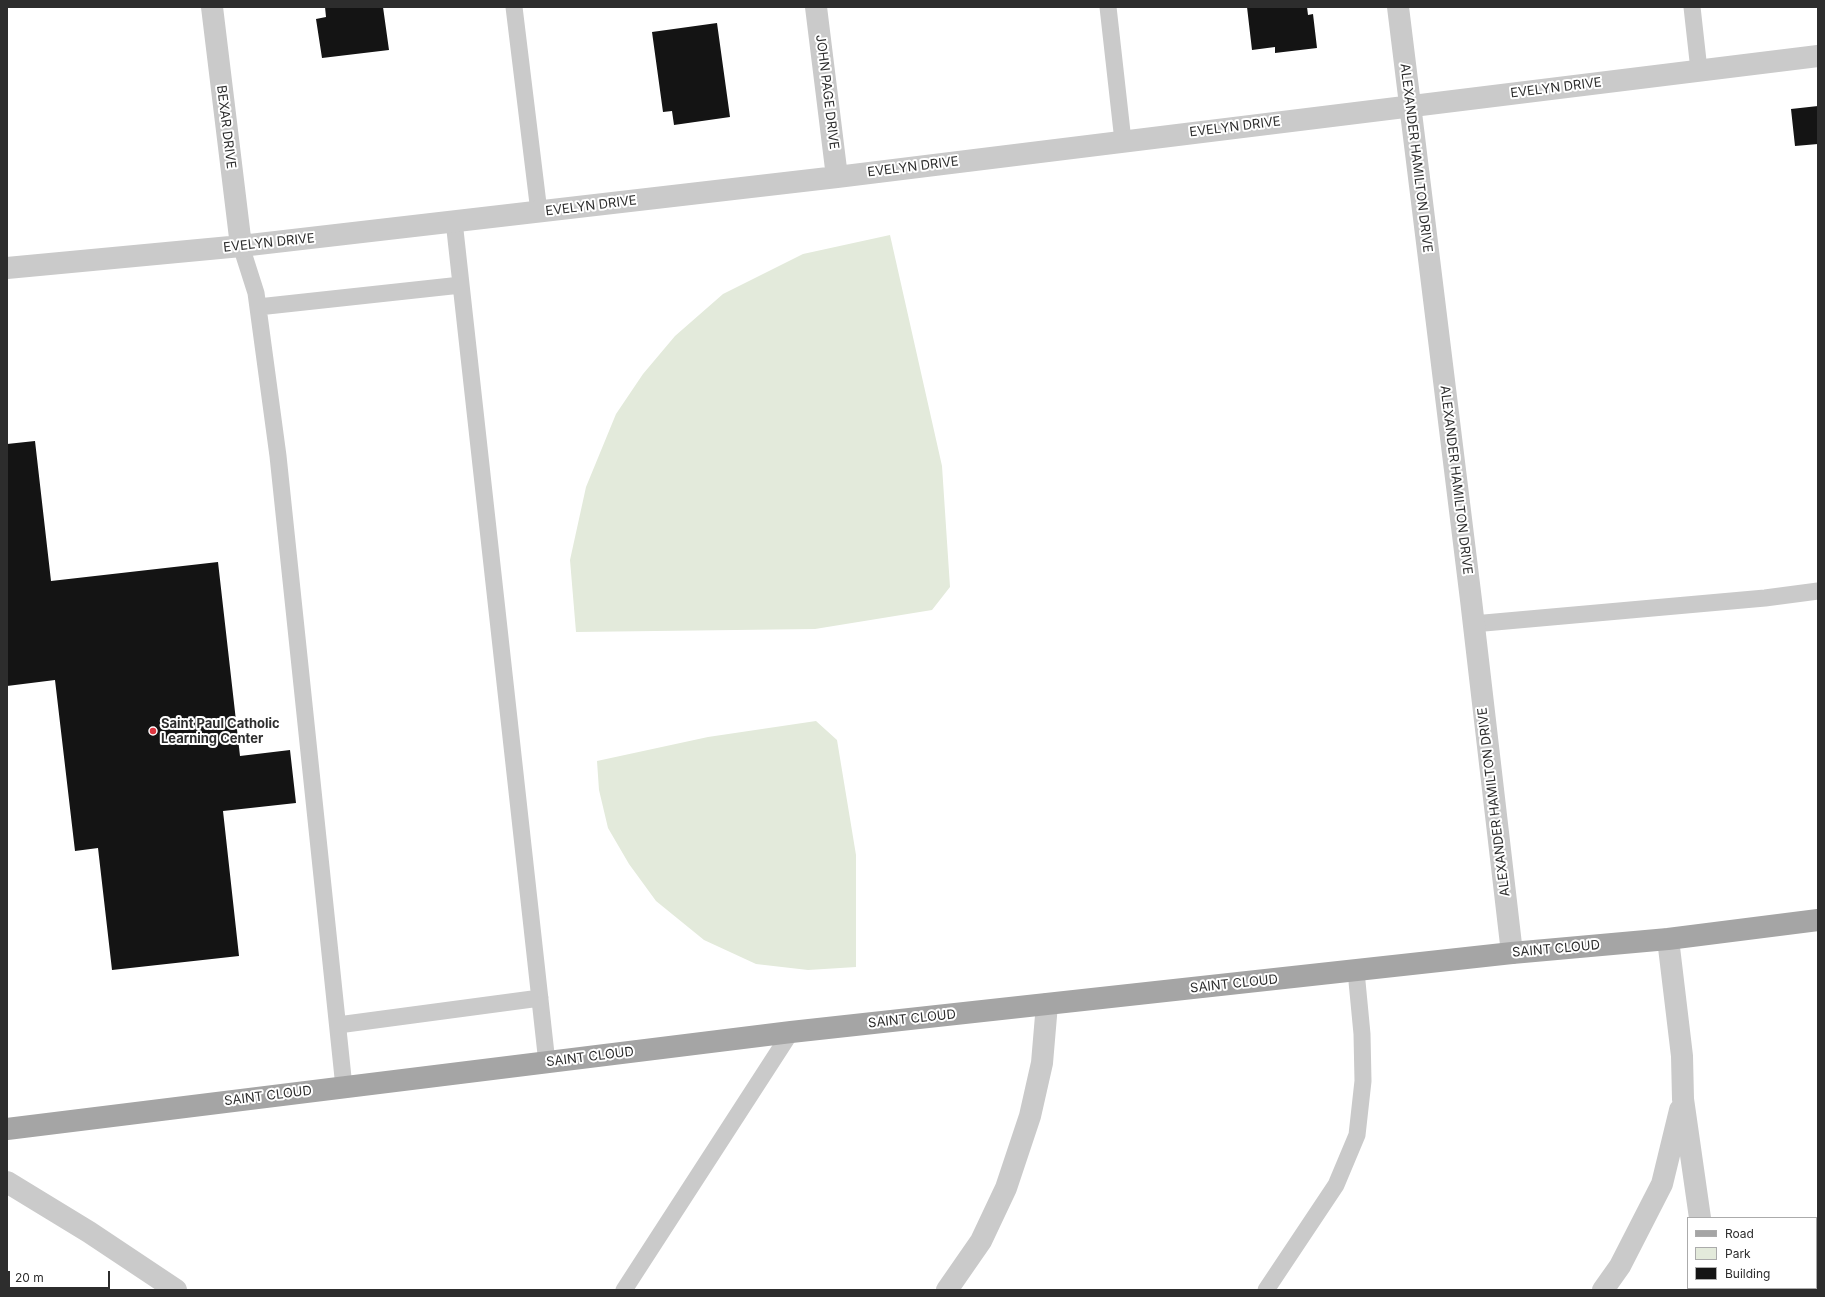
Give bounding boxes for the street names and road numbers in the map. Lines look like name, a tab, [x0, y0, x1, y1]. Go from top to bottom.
street label: JOHN PAGE DRIVE	[812, 34, 842, 150]
street label: ALEXANDER HAMILTON DRIVE	[1397, 63, 1435, 253]
street label: EVELYN DRIVE	[1509, 75, 1603, 101]
street label: BEXAR DRIVE	[213, 84, 239, 170]
street label: EVELYN DRIVE	[1188, 114, 1282, 140]
street label: EVELYN DRIVE	[866, 154, 960, 180]
street label: EVELYN DRIVE	[544, 193, 638, 219]
street label: EVELYN DRIVE	[223, 230, 315, 256]
street label: ALEXANDER HAMILTON DRIVE	[1437, 385, 1475, 575]
street label: ALEXANDER HAMILTON DRIVE	[1475, 707, 1513, 897]
street label: SAINT CLOUD	[1511, 937, 1601, 961]
street label: SAINT CLOUD	[1189, 972, 1279, 996]
street label: SAINT CLOUD	[867, 1007, 957, 1031]
street label: SAINT CLOUD	[545, 1044, 635, 1070]
street label: SAINT CLOUD	[223, 1083, 313, 1109]

